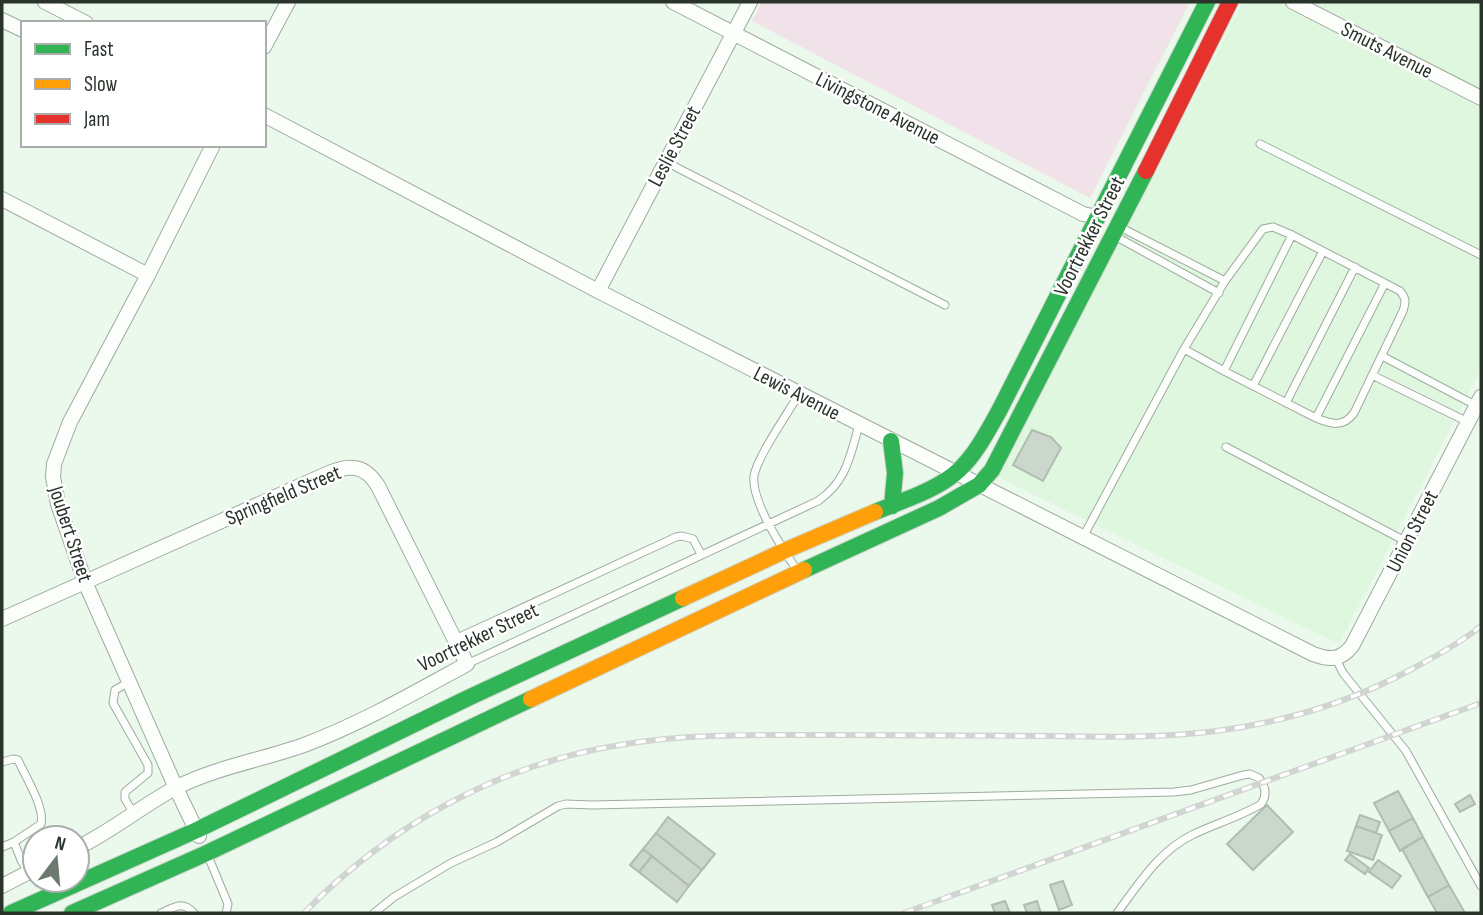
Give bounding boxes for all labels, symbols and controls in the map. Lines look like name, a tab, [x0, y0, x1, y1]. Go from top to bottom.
street label: Smuts Avenue	[1337, 17, 1437, 84]
legend	[21, 21, 266, 147]
text: Fast	[84, 37, 114, 62]
street label: Livingstone Avenue	[812, 67, 944, 150]
text: Slow	[84, 72, 118, 97]
street label: Leslie Street	[643, 102, 706, 191]
text: Jam	[83, 107, 110, 132]
street label: Voortrekker Street	[1049, 172, 1130, 300]
street label: Lewis Avenue	[749, 361, 844, 426]
street label: Springfield Street	[222, 460, 345, 531]
street label: Joubert Street	[43, 482, 98, 585]
street label: Union Street	[1381, 486, 1444, 576]
street label: Voortrekker Street	[414, 598, 543, 677]
north arrow	[21, 824, 91, 894]
text: N	[52, 832, 68, 857]

